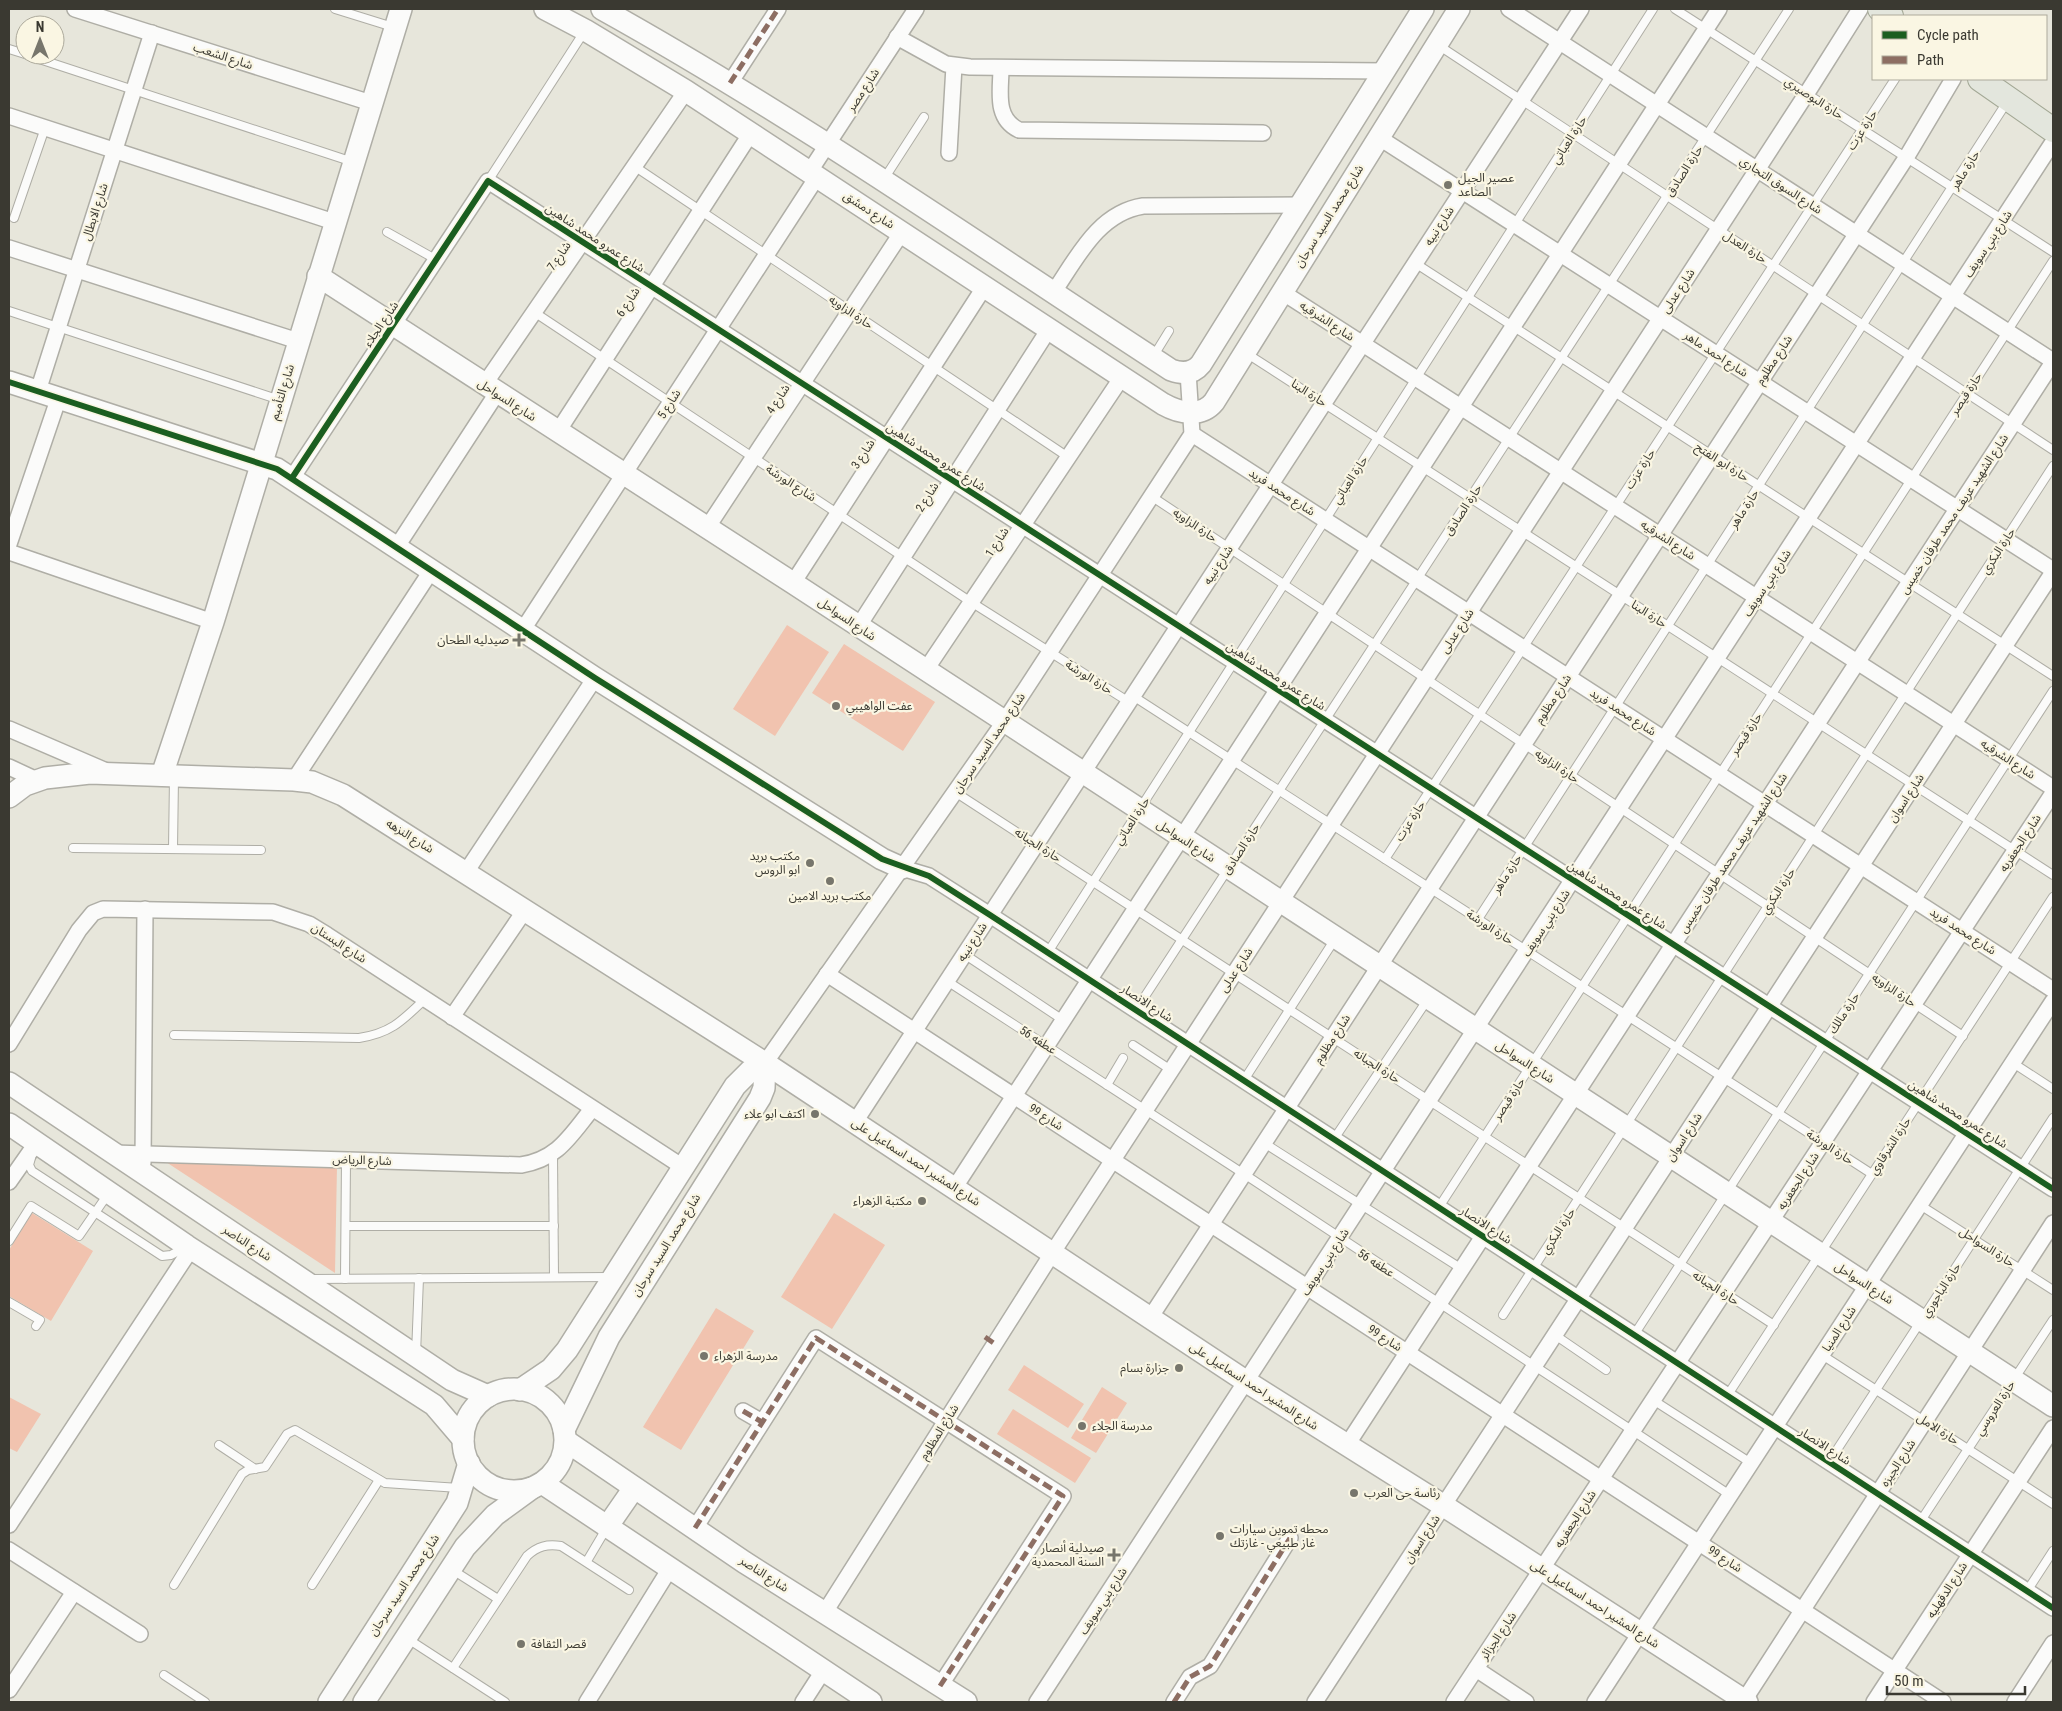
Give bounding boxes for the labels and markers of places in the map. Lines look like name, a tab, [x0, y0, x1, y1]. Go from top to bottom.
place label: عصير الجيل الصاعد	[1458, 171, 1514, 199]
marker: عصير الجيل الصاعد	[1442, 179, 1454, 191]
place label: صيدليه الطحان	[437, 633, 509, 647]
marker: صيدليه الطحان	[513, 634, 525, 646]
place label: عفت الواهيبي	[846, 699, 913, 716]
marker: عفت الواهيبي	[830, 700, 842, 712]
place label: مكتب بريد ابو الروس	[750, 849, 800, 877]
marker: مكتب بريد ابو الروس	[804, 857, 816, 869]
marker: مكتب بريد الامين	[824, 875, 836, 887]
place label: مكتب بريد الامين	[789, 889, 871, 903]
place label: اكتف ابو علاء	[744, 1107, 805, 1121]
marker: اكتف ابو علاء	[809, 1108, 821, 1120]
place label: مكتبة الزهراء	[853, 1194, 912, 1208]
marker: مكتبة الزهراء	[916, 1195, 928, 1207]
place label: مدرسة الزهراء	[714, 1349, 778, 1363]
marker: مدرسة الزهراء	[698, 1350, 710, 1362]
place label: جزارة بسام	[1120, 1361, 1169, 1377]
marker: جزارة بسام	[1173, 1362, 1185, 1374]
place label: مدرسة الجلاء	[1092, 1419, 1152, 1433]
marker: مدرسة الجلاء	[1076, 1420, 1088, 1432]
place label: رئاسة حى العرب	[1364, 1486, 1440, 1500]
marker: رئاسة حى العرب	[1348, 1487, 1360, 1499]
place label: محطه تموين سيارات غاز طبيعي - غازتك	[1230, 1522, 1329, 1553]
marker: محطه تموين سيارات غاز طبيعي - غازتك	[1214, 1530, 1226, 1542]
place label: صيدلية أنصار السنة المحمدية	[1032, 1540, 1104, 1569]
marker: صيدلية أنصار السنة المحمدية	[1108, 1549, 1120, 1561]
place label: قصر الثقافة	[531, 1637, 586, 1651]
marker: قصر الثقافة	[515, 1638, 527, 1650]

